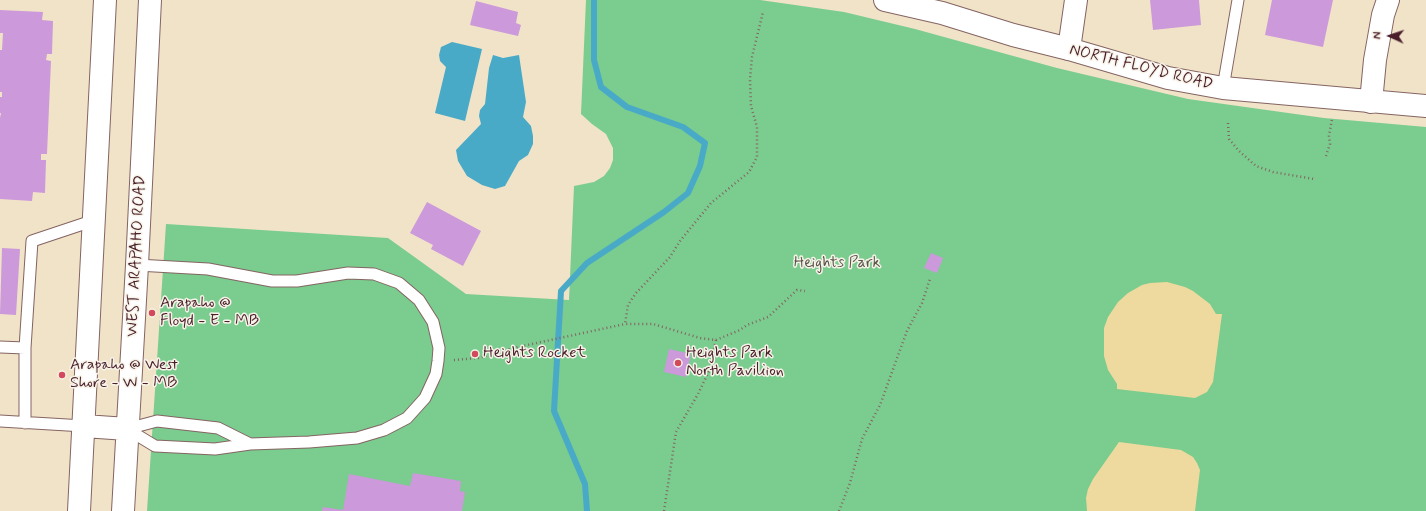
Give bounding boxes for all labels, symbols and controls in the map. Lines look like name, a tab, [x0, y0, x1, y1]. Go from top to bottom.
north arrow	[1370, 16, 1410, 56]
text: N	[1371, 31, 1385, 39]
street label: NORTH FLOYD ROAD	[1067, 41, 1215, 95]
street label: WEST ARAPAHO ROAD	[123, 175, 151, 337]
park label: Heights Park	[794, 254, 880, 274]
place label: Arapaho @ Floyd - E - MB	[160, 294, 259, 332]
marker: Arapaho @ Floyd - E - MB	[147, 308, 157, 318]
place label: Heights Rocket	[483, 344, 586, 364]
place label: Heights Park North Paviliion	[686, 344, 784, 382]
marker: Heights Rocket	[470, 349, 480, 359]
place label: Arapaho @ West Shore - W - MB	[70, 356, 178, 394]
marker: Heights Park North Paviliion	[673, 358, 683, 368]
marker: Arapaho @ West Shore - W - MB	[57, 370, 67, 380]

